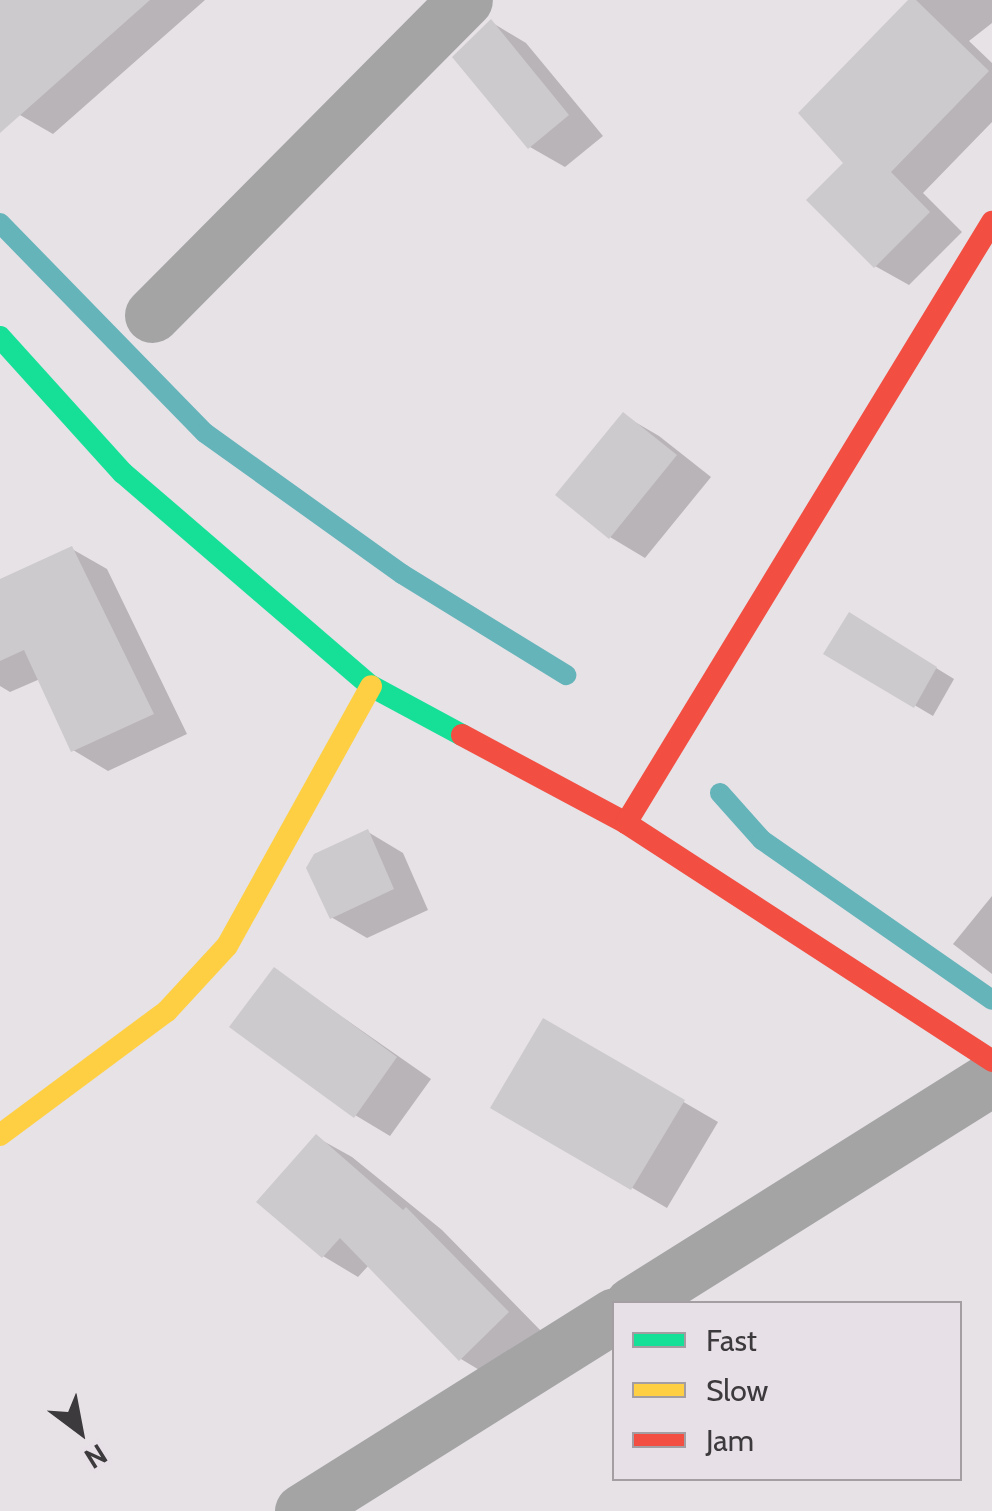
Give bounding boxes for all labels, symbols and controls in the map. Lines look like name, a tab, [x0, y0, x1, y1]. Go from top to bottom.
legend	[612, 1301, 962, 1481]
text: Fast	[706, 1322, 757, 1359]
text: Slow	[706, 1372, 768, 1409]
north arrow	[30, 1381, 130, 1481]
text: Jam	[706, 1422, 754, 1459]
text: N	[79, 1437, 113, 1476]

